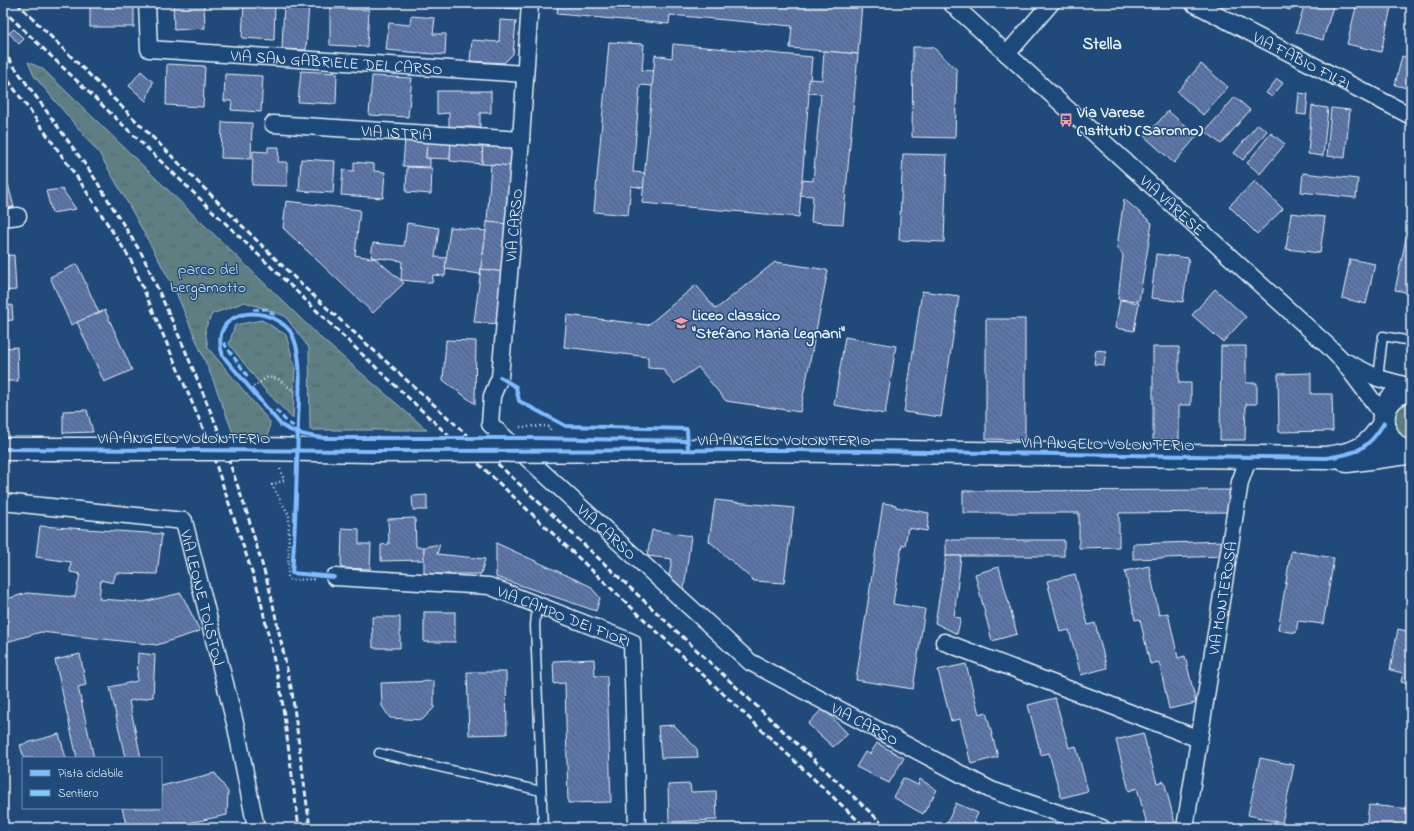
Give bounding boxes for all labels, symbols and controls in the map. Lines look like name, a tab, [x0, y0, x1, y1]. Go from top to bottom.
street label: VIA FABIO FILZI	[1247, 26, 1354, 97]
district label: Stella	[1082, 32, 1122, 57]
street label: VIA SAN GABRIELE DEL CARSO	[229, 44, 443, 82]
place label: Via Varese (Istituti) (Saronno)	[1076, 101, 1203, 143]
bus stop icon: Via Varese (Istituti) (Saronno)	[1058, 112, 1074, 128]
street label: VIA ISTRIA	[359, 120, 433, 148]
street label: VIA VARESE	[1133, 170, 1210, 243]
street label: VIA CARSO	[500, 188, 530, 264]
park label: parco del bergamotto	[170, 258, 246, 300]
place label: Liceo classico "Stefano Maria Legnani"	[691, 304, 845, 347]
school or university icon: Liceo classico "Stefano Maria Legnani"	[673, 315, 689, 331]
street label: VIA ANGELO VOLONTERIO	[96, 427, 271, 451]
street label: VIA ANGELO VOLONTERIO	[696, 429, 871, 453]
street label: VIA ANGELO VOLONTERIO	[1020, 431, 1195, 459]
street label: VIA CARSO	[570, 499, 641, 567]
street label: VIA LEONE TOLSTOJ	[172, 527, 230, 669]
street label: VIA MONTEROSA	[1203, 540, 1244, 658]
street label: VIA CAMPO DEI FIORI	[492, 580, 634, 654]
street label: VIA CARSO	[825, 697, 902, 753]
legend	[22, 757, 162, 809]
text: Pista ciclabile	[58, 765, 124, 783]
text: Sentiero	[58, 785, 99, 803]

